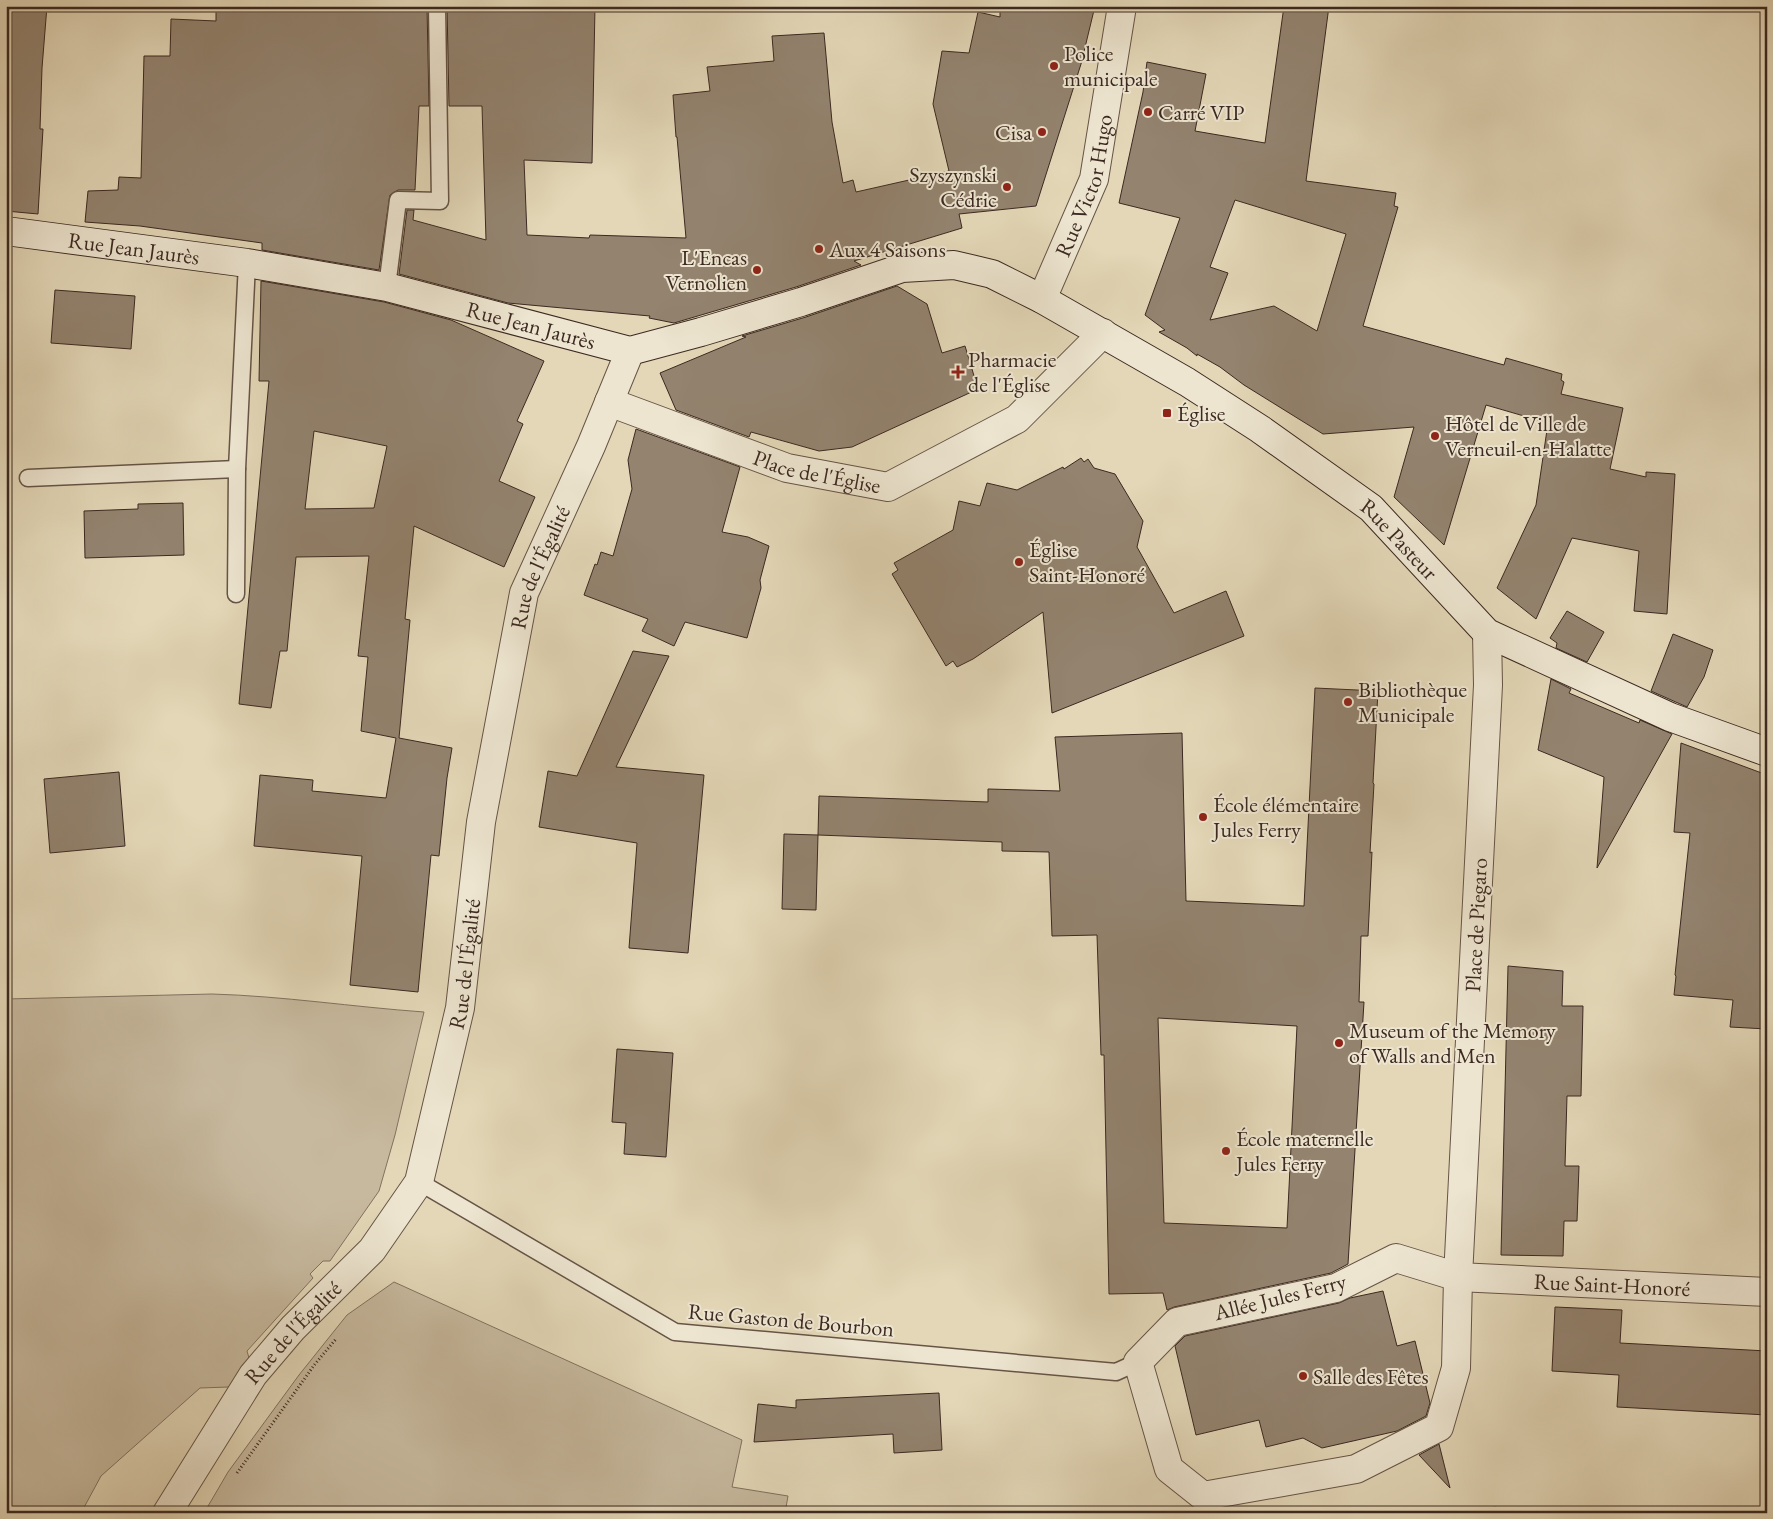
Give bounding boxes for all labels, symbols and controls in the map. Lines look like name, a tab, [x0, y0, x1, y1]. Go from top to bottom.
place label: Police municipale	[1064, 39, 1158, 93]
marker: Police municipale	[1048, 60, 1060, 72]
place label: Carré VIP	[1158, 98, 1244, 127]
marker: Carré VIP	[1142, 106, 1154, 118]
street label: Rue Victor Hugo	[1048, 112, 1119, 261]
place label: Cisa	[995, 118, 1032, 147]
marker: Cisa	[1036, 126, 1048, 138]
place label: Szyszynski Cédric	[909, 160, 997, 214]
marker: Szyszynski Cédric	[1001, 181, 1013, 193]
street label: Rue Jean Jaurès	[66, 225, 201, 271]
place label: Aux 4 Saisons	[828, 235, 946, 264]
place label: L'Encas Vernolien	[665, 243, 747, 297]
marker: Aux 4 Saisons	[813, 243, 825, 255]
marker: L'Encas Vernolien	[751, 264, 763, 276]
street label: Rue Jean Jaurès	[463, 294, 599, 356]
place label: Pharmacie de l'Église	[968, 345, 1057, 399]
marker: Pharmacie de l'Église	[952, 366, 964, 378]
place label: Église	[1177, 399, 1226, 428]
marker: Église	[1161, 407, 1173, 419]
place label: Hôtel de Ville de Verneuil-en-Halatte	[1445, 409, 1612, 463]
marker: Hôtel de Ville de Verneuil-en-Halatte	[1429, 430, 1441, 442]
street label: Place de l'Église	[749, 442, 884, 500]
street label: Rue Pasteur	[1355, 491, 1445, 586]
street label: Rue de l'Égalité	[503, 501, 577, 632]
place label: Église Saint-Honoré	[1029, 535, 1146, 589]
marker: Église Saint-Honoré	[1013, 556, 1025, 568]
place label: Bibliothèque Municipale	[1358, 675, 1468, 729]
marker: Bibliothèque Municipale	[1342, 696, 1354, 708]
place label: École élémentaire Jules Ferry	[1211, 790, 1359, 844]
marker: École élémentaire Jules Ferry	[1197, 811, 1209, 823]
street label: Place de Piegaro	[1458, 857, 1494, 993]
street label: Rue de l'Égalité	[441, 897, 487, 1032]
place label: Museum of the Memory of Walls and Men	[1349, 1016, 1556, 1070]
marker: Museum of the Memory of Walls and Men	[1333, 1037, 1345, 1049]
place label: École maternelle Jules Ferry	[1234, 1124, 1374, 1178]
marker: École maternelle Jules Ferry	[1220, 1145, 1232, 1157]
street label: Rue Saint-Honoré	[1533, 1266, 1691, 1303]
street label: Allée Jules Ferry	[1210, 1267, 1349, 1328]
street label: Rue de l'Égalité	[237, 1274, 348, 1390]
street label: Rue Gaston de Bourbon	[687, 1297, 896, 1343]
place label: Salle des Fêtes	[1313, 1362, 1429, 1391]
marker: Salle des Fêtes	[1297, 1370, 1309, 1382]

